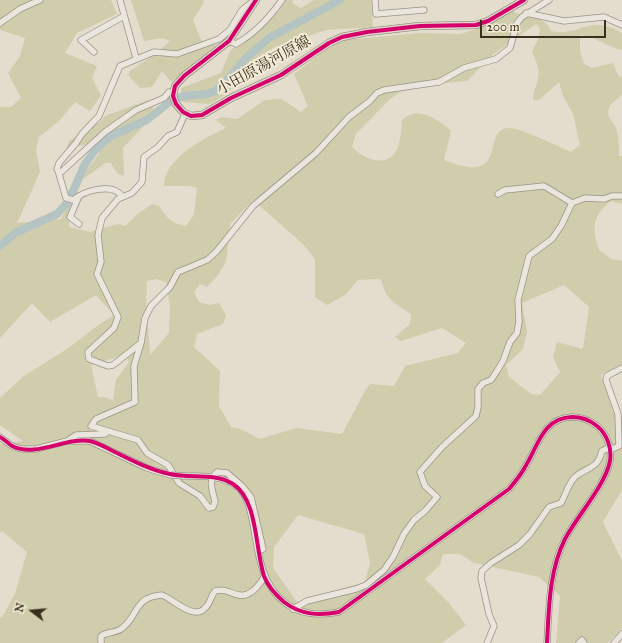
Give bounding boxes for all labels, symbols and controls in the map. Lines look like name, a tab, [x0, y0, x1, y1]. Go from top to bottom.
scale bar	[482, 12, 608, 38]
text: 200 m	[487, 20, 520, 34]
street label: 小田原湯河原線	[214, 33, 314, 99]
north arrow	[12, 591, 52, 631]
text: N	[12, 601, 28, 614]

